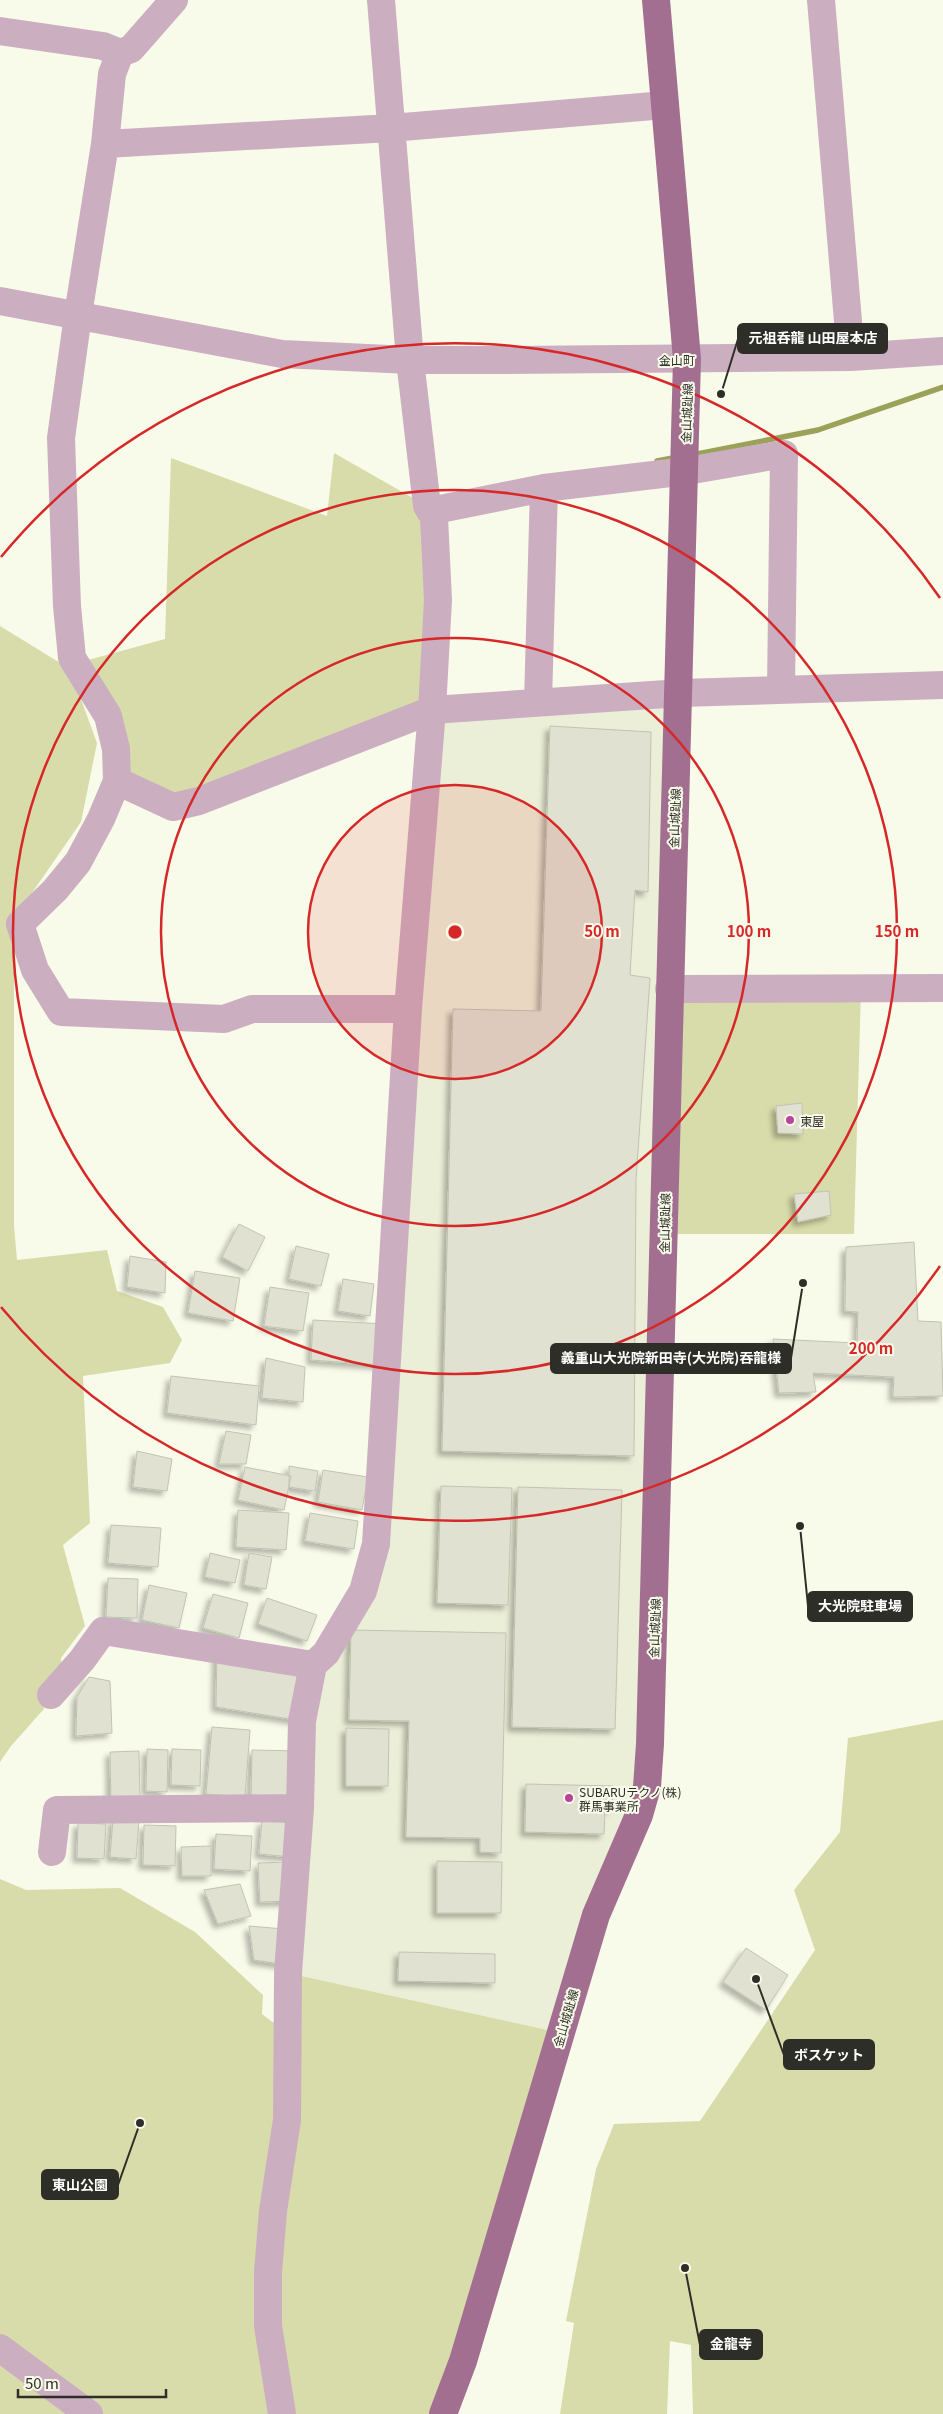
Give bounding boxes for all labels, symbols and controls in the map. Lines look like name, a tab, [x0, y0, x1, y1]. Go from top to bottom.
callout: 元祖呑龍 山田屋本店	[738, 324, 887, 353]
text: 元祖呑龍 山田屋本店	[748, 327, 878, 347]
street label: 金山町	[659, 351, 695, 368]
street label: 金山城趾線	[676, 383, 696, 443]
street label: 金山城趾線	[664, 788, 684, 848]
text: 50 m	[584, 920, 620, 941]
text: 100 m	[727, 920, 771, 941]
text: 150 m	[875, 920, 919, 941]
centre of rings	[446, 923, 464, 941]
place label: 東屋	[800, 1112, 824, 1129]
marker: 東屋	[784, 1114, 796, 1126]
street label: 金山城趾線	[655, 1193, 673, 1253]
text: 200 m	[849, 1337, 893, 1358]
callout: 義重山大光院新田寺(大光院)吞龍様	[551, 1344, 791, 1373]
text: 義重山大光院新田寺(大光院)吞龍様	[561, 1347, 781, 1367]
callout: 大光院駐車場	[808, 1592, 912, 1621]
text: 大光院駐車場	[818, 1595, 902, 1615]
street label: 金山城趾線	[644, 1598, 664, 1658]
place label: SUBARUテクノ(株) 群馬事業所	[579, 1783, 682, 1814]
marker: SUBARUテクノ(株) 群馬事業所	[563, 1792, 575, 1804]
street label: 金山城趾線	[549, 1987, 581, 2049]
callout: ボスケット	[784, 2040, 874, 2069]
text: ボスケット	[794, 2044, 864, 2064]
callout: 東山公園	[42, 2170, 118, 2199]
text: 東山公園	[52, 2174, 108, 2194]
callout: 金龍寺	[700, 2330, 762, 2359]
text: 金龍寺	[710, 2333, 752, 2353]
scale bar	[18, 2366, 165, 2398]
text: 50 m	[25, 2372, 59, 2393]

